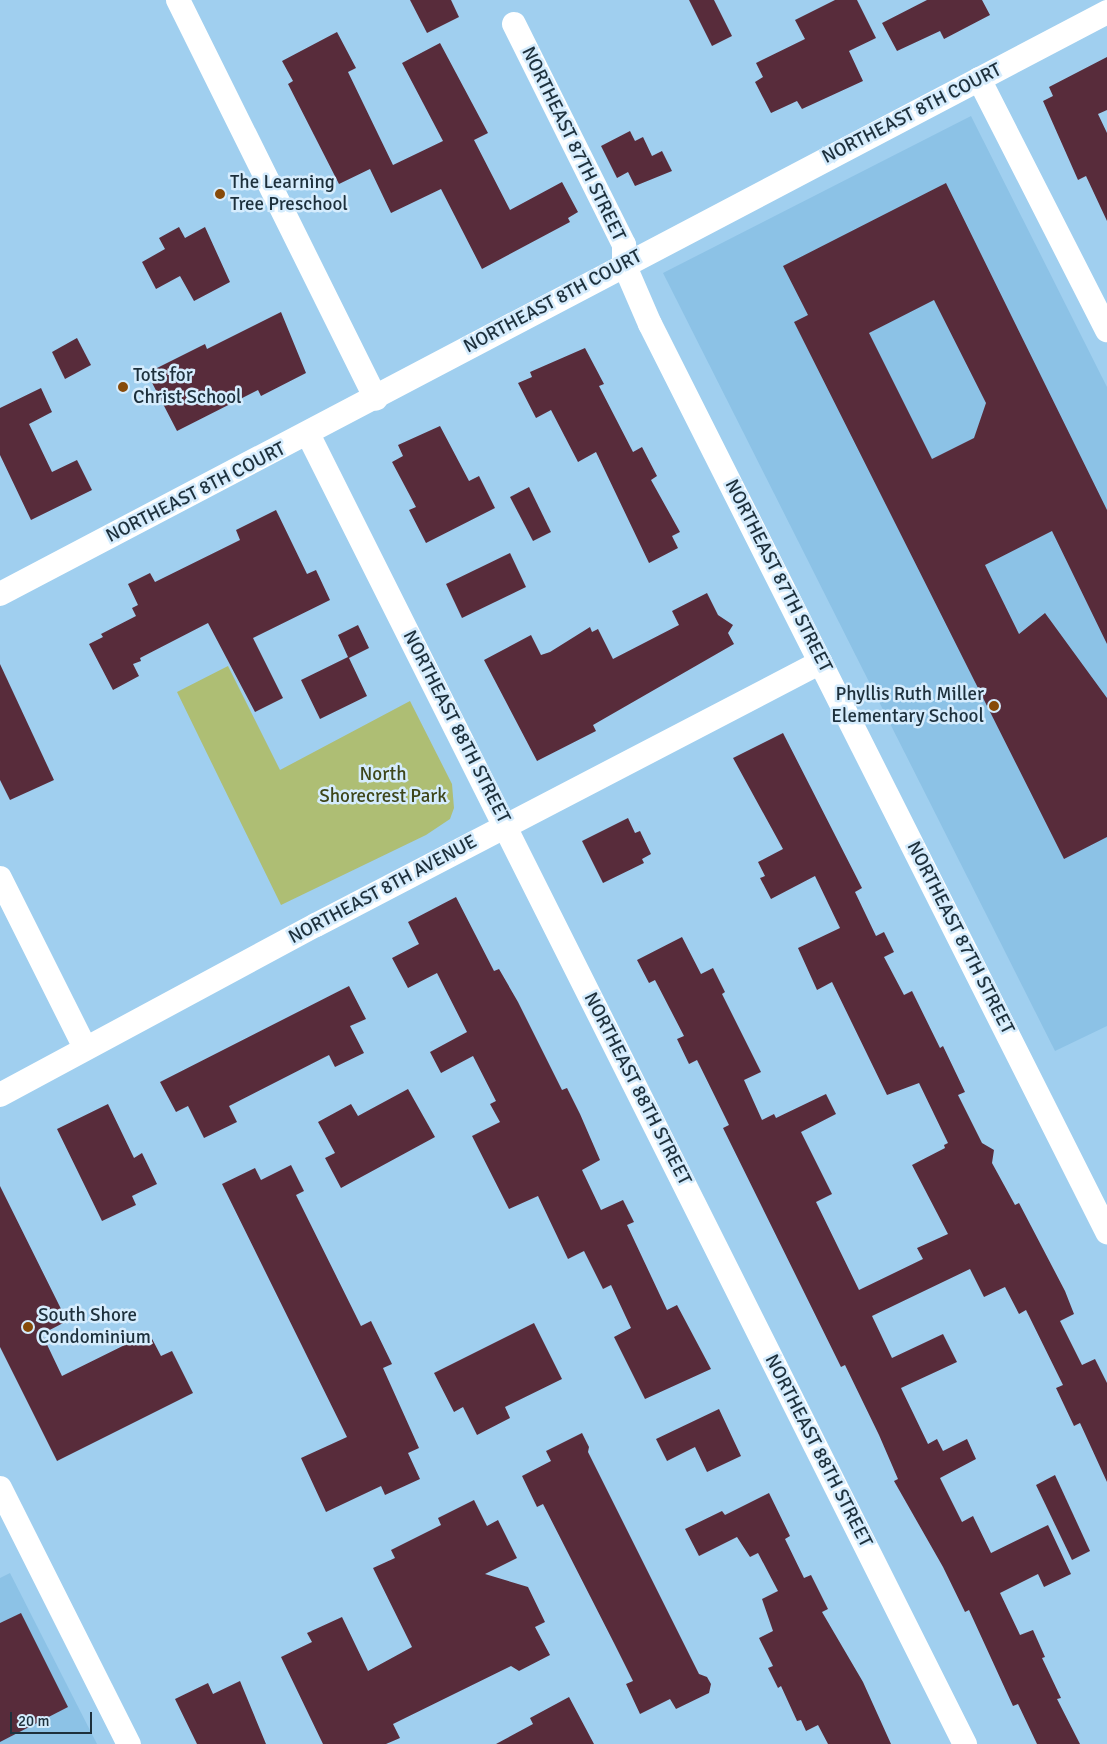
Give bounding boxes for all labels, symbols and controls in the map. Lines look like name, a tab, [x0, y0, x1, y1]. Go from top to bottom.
street label: NORTHEAST 87TH STREET	[516, 43, 630, 245]
street label: NORTHEAST 8TH COURT	[818, 59, 1006, 169]
place label: The Learning Tree Preschool	[230, 172, 348, 216]
marker: The Learning Tree Preschool	[214, 188, 226, 200]
street label: NORTHEAST 8TH COURT	[460, 245, 646, 359]
place label: Tots for Christ School	[133, 365, 242, 409]
marker: Tots for Christ School	[117, 381, 129, 393]
street label: NORTHEAST 8TH COURT	[102, 438, 290, 548]
street label: NORTHEAST 87TH STREET	[719, 476, 837, 676]
street label: NORTHEAST 88TH STREET	[397, 627, 515, 827]
place label: Phyllis Ruth Miller Elementary School	[831, 684, 984, 728]
marker: Phyllis Ruth Miller Elementary School	[988, 700, 1000, 712]
park label: North Shorecrest Park	[319, 764, 447, 808]
street label: NORTHEAST 8TH AVENUE	[285, 831, 481, 949]
street label: NORTHEAST 87TH STREET	[901, 838, 1019, 1038]
street label: NORTHEAST 88TH STREET	[578, 989, 696, 1189]
place label: South Shore Condominium	[38, 1305, 151, 1349]
marker: South Shore Condominium	[22, 1321, 34, 1333]
street label: NORTHEAST 88TH STREET	[759, 1351, 877, 1551]
scale bar	[12, 1702, 95, 1734]
text: 20 m	[18, 1712, 49, 1730]

